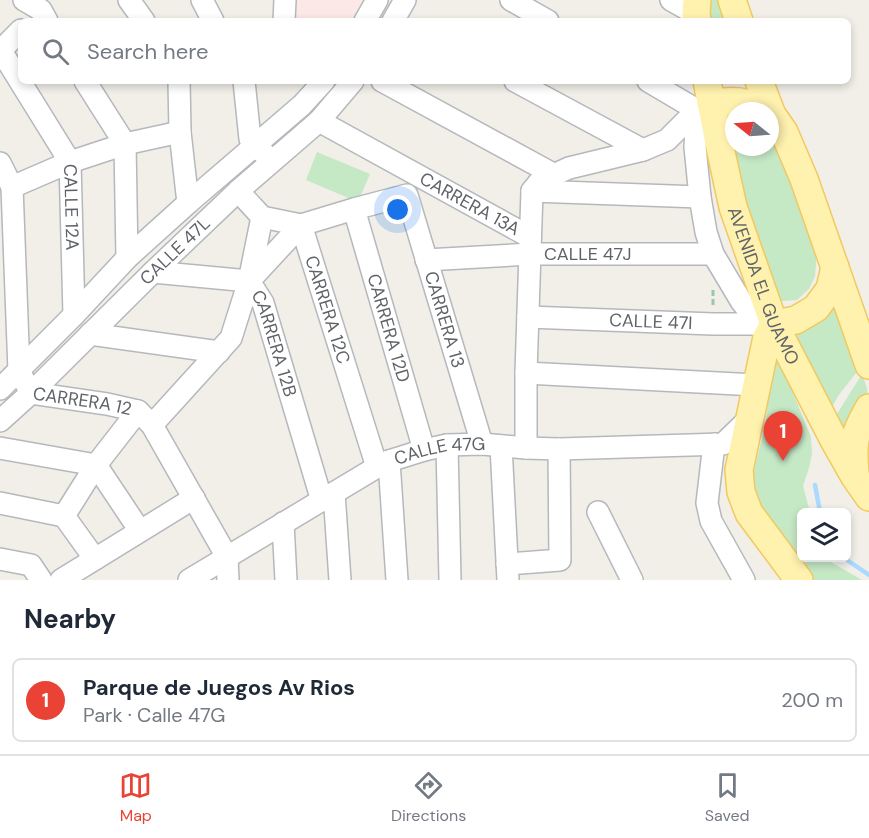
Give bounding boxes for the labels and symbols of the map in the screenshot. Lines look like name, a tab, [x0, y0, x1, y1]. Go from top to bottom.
north arrow	[725, 102, 779, 156]
street label: CALLE 12A	[58, 164, 84, 251]
street label: CARRERA 13A	[415, 167, 524, 241]
your location	[383, 195, 412, 224]
street label: AVENIDA EL GUAMO	[722, 203, 805, 369]
street label: CALLE 47L	[135, 212, 215, 290]
street label: CALLE 47J	[544, 242, 632, 266]
street label: CARRERA 12C	[299, 253, 356, 367]
street label: CARRERA 13	[419, 268, 470, 371]
street label: CARRERA 12D	[361, 271, 416, 385]
street label: CARRERA 12B	[246, 285, 302, 400]
street label: CALLE 47I	[609, 308, 693, 335]
street label: CARRERA 12	[31, 381, 134, 421]
pin: 1	[764, 412, 802, 461]
street label: CALLE 47G	[391, 432, 485, 471]

